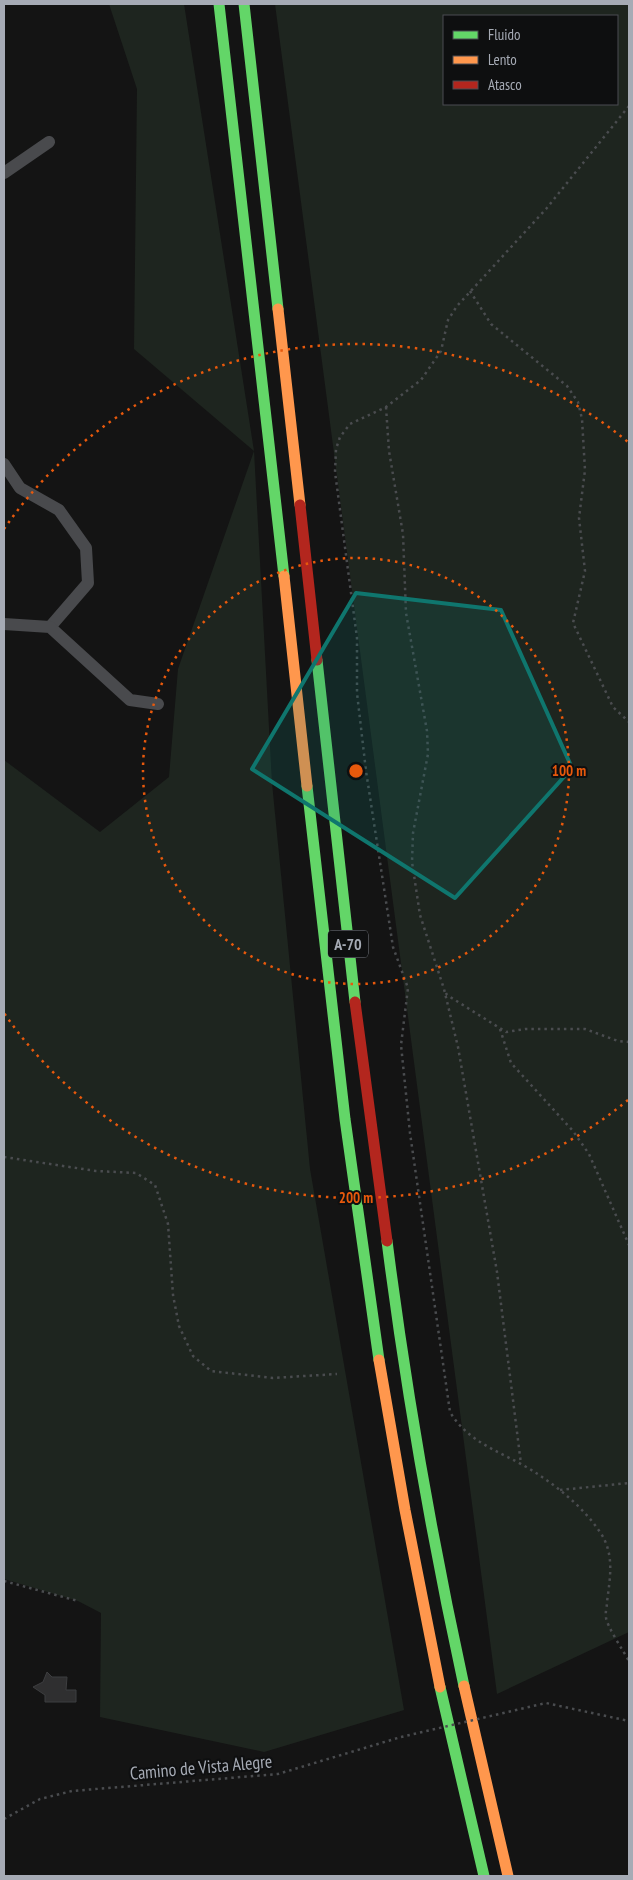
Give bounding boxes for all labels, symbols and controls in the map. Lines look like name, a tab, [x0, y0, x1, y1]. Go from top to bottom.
legend	[443, 15, 618, 105]
text: Fluido	[488, 25, 520, 44]
text: Lento	[488, 50, 517, 69]
text: Atasco	[488, 75, 522, 94]
text: 100 m	[552, 761, 586, 780]
centre of rings	[347, 762, 365, 780]
road number: A-70	[328, 931, 368, 958]
text: 200 m	[339, 1188, 373, 1207]
street label: Camino de Vista Alegre	[129, 1749, 273, 1785]

